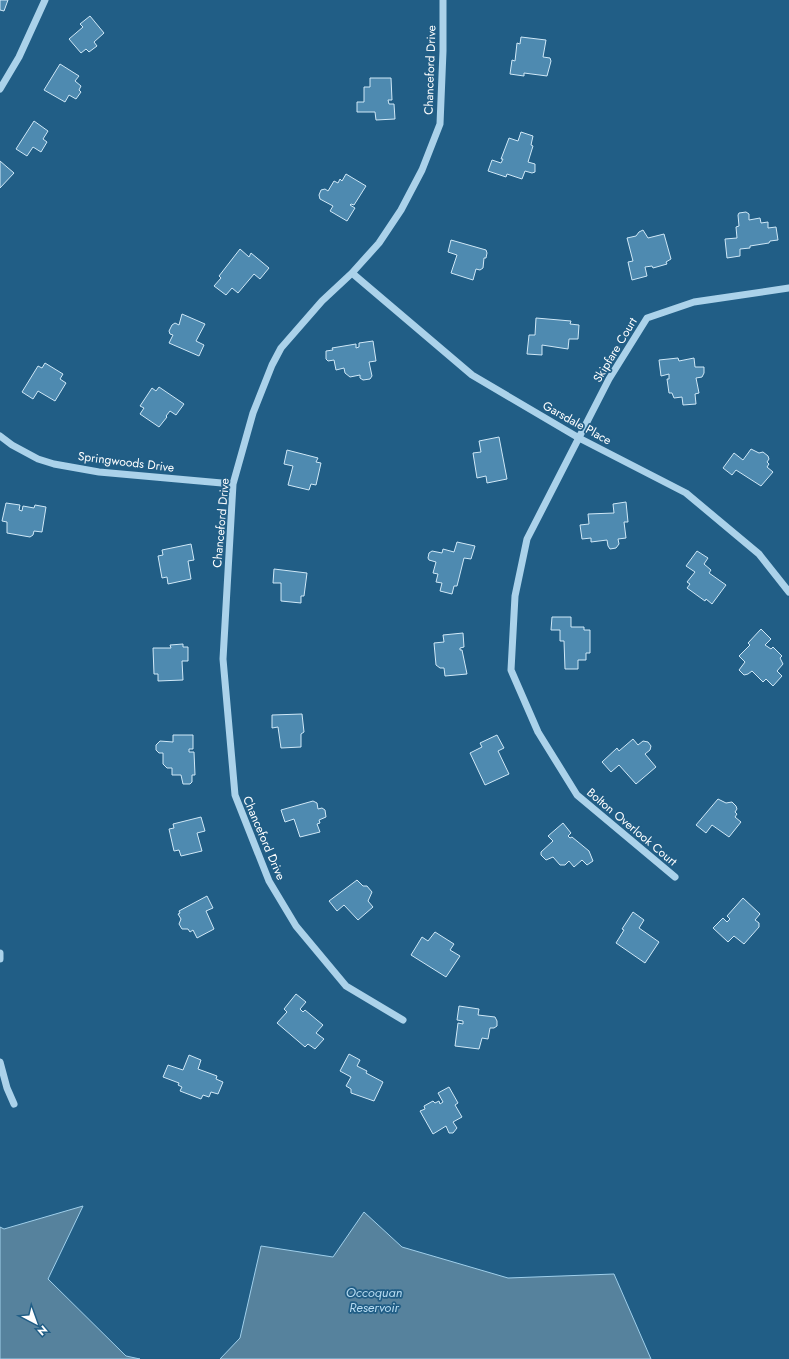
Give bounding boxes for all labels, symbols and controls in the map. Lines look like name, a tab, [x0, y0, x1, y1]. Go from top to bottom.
street label: Chanceford Drive	[419, 25, 441, 115]
street label: Skipfare Court	[589, 314, 642, 386]
street label: Garsdale Place	[539, 397, 615, 449]
street label: Springwoods Drive	[77, 447, 175, 477]
street label: Chanceford Drive	[208, 478, 234, 568]
street label: Bolton Overlook Court	[583, 784, 681, 870]
street label: Chanceford Drive	[238, 793, 290, 883]
water label: Occoquan Reservoir	[346, 1283, 403, 1317]
north arrow	[16, 1303, 56, 1343]
text: N	[34, 1322, 51, 1339]

